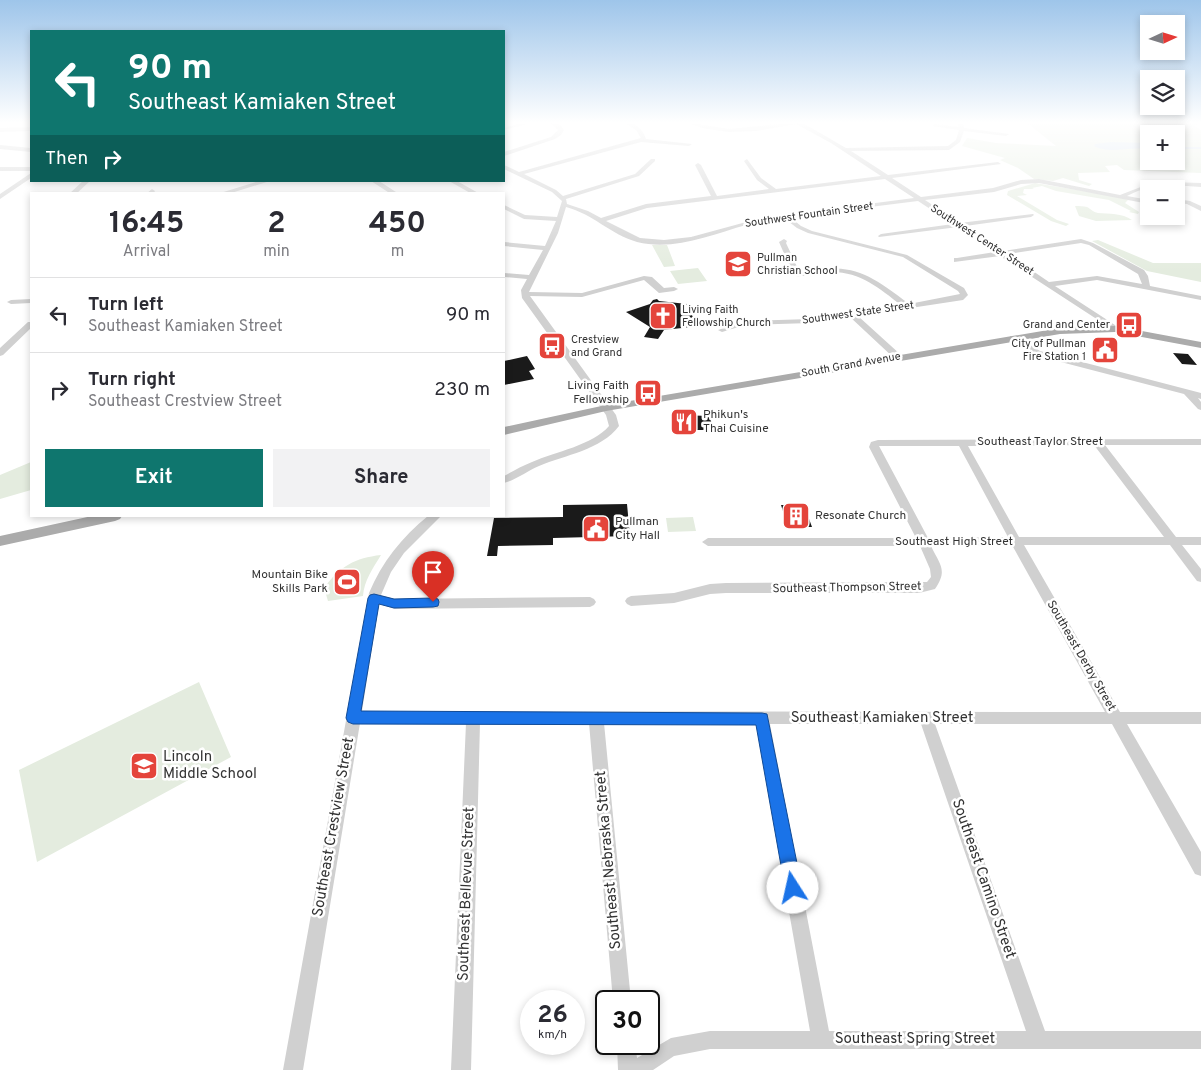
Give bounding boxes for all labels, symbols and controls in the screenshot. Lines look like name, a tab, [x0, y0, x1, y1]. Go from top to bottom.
north arrow	[1140, 15, 1185, 60]
map controls	[1140, 15, 1185, 225]
text: 90 m	[128, 47, 212, 91]
icon: left	[45, 50, 110, 115]
button: layers	[1140, 70, 1185, 115]
text: Southeast Kamiaken Street	[128, 90, 396, 117]
button: +	[1140, 125, 1185, 170]
icon: right	[98, 145, 126, 173]
text: Then	[45, 147, 88, 171]
button: −	[1140, 180, 1185, 225]
street label: Southwest Fountain Street	[744, 199, 874, 231]
street label: Southwest Center Street	[928, 201, 1036, 279]
text: 16:45	[109, 206, 184, 243]
text: 2	[267, 206, 286, 243]
text: 450	[369, 206, 426, 243]
text: Arrival	[123, 242, 170, 262]
text: min	[263, 242, 290, 262]
text: m	[391, 242, 404, 262]
school or university icon: Pullman Christian School	[723, 249, 753, 279]
place label: Pullman Christian School	[757, 251, 838, 278]
text: Turn left	[88, 293, 164, 317]
street label: Southwest State Street	[801, 298, 915, 328]
icon: left	[45, 301, 73, 329]
church icon: Living Faith Fellowship Church	[648, 301, 678, 331]
text: 90 m	[446, 303, 490, 327]
place label: Living Faith Fellowship Church	[682, 303, 771, 330]
bus stop icon: Grand and Center	[1114, 310, 1144, 340]
text: Southeast Kamiaken Street	[88, 317, 283, 337]
place label: Grand and Center	[1023, 318, 1111, 332]
bus stop icon: Crestview and Grand	[537, 331, 567, 361]
place label: Crestview and Grand	[571, 333, 622, 360]
public building icon: City of Pullman Fire Station 1	[1090, 335, 1120, 365]
place label: City of Pullman Fire Station 1	[1011, 337, 1086, 364]
street label: South Grand Avenue	[800, 349, 902, 381]
text: Turn right	[88, 368, 176, 392]
icon: right	[45, 376, 73, 404]
text: 230 m	[434, 378, 490, 402]
place label: Living Faith Fellowship	[567, 378, 629, 408]
bus stop icon: Living Faith Fellowship	[633, 378, 663, 408]
text: Southeast Crestview Street	[88, 392, 282, 412]
restaurant icon: Phikun's Thai Cuisine	[669, 407, 699, 437]
place label: Phikun's Thai Cuisine	[703, 407, 769, 437]
street label: Southeast Taylor Street	[977, 434, 1103, 450]
button: Exit	[45, 449, 263, 507]
button: Share	[273, 449, 490, 507]
building icon: Resonate Church	[781, 501, 811, 531]
place label: Resonate Church	[815, 508, 906, 524]
public building icon: Pullman City Hall	[581, 514, 611, 544]
place label: Pullman City Hall	[615, 514, 660, 544]
street label: Southeast High Street	[895, 534, 1013, 550]
pin	[412, 551, 454, 602]
icon: arrive	[419, 558, 447, 586]
place label: Mountain Bike Skills Park	[251, 567, 328, 597]
sports icon: Mountain Bike Skills Park	[332, 567, 362, 597]
street label: Southeast Thompson Street	[772, 579, 922, 597]
street label: Southeast Derby Street	[1043, 598, 1119, 714]
street label: Southeast Kamiaken Street	[791, 709, 973, 728]
street label: Southeast Crestview Street	[309, 736, 359, 918]
place label: Lincoln Middle School	[163, 748, 257, 784]
school or university icon: Lincoln Middle School	[129, 751, 159, 781]
street label: Southeast Nebraska Street	[592, 770, 626, 950]
street label: Southeast Camino Street	[947, 797, 1019, 961]
street label: Southeast Bellevue Street	[454, 807, 480, 981]
position arrow	[766, 861, 818, 913]
speed limit sign: 30	[595, 990, 660, 1055]
text: 26	[537, 1000, 568, 1032]
text: km/h	[538, 1027, 567, 1043]
street label: Southeast Spring Street	[835, 1030, 995, 1049]

